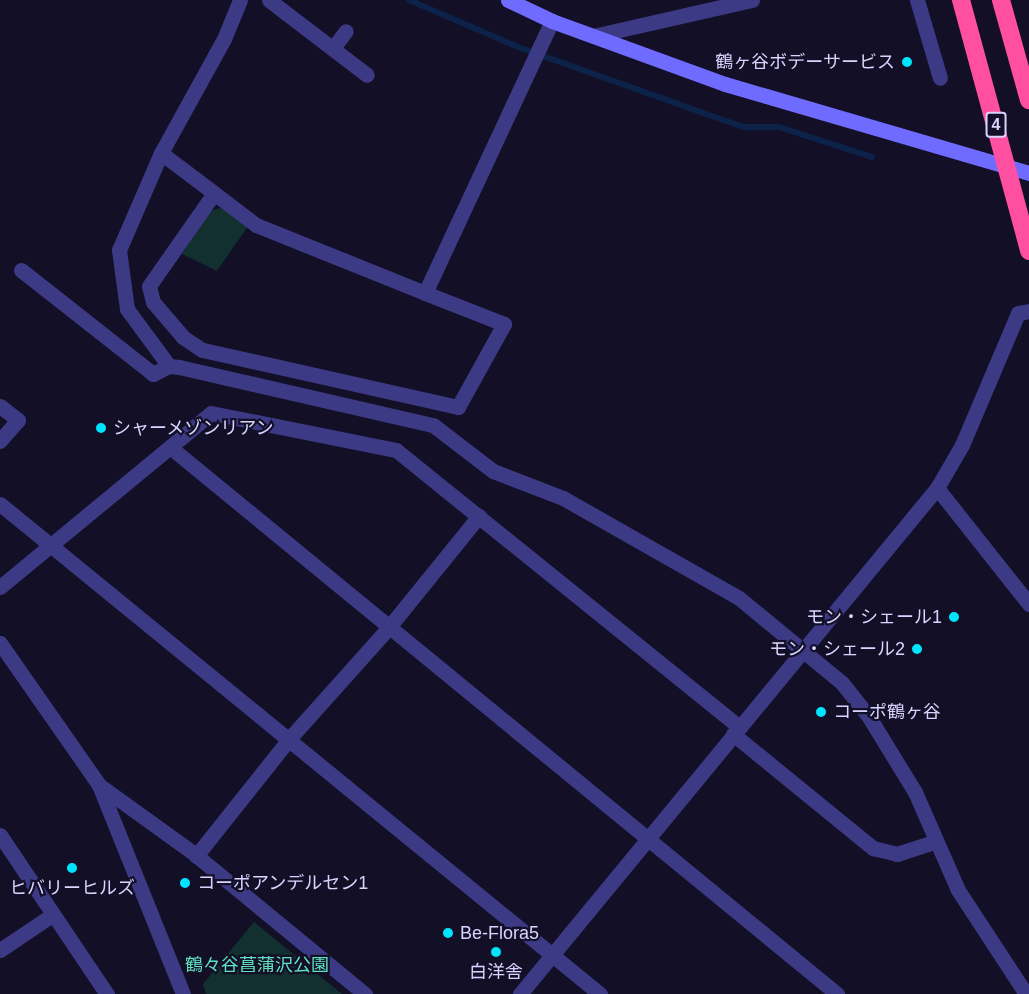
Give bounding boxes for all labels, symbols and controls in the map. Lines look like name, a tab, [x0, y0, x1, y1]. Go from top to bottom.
place label: 鶴ヶ谷ボデーサービス	[715, 51, 895, 73]
marker: 鶴ヶ谷ボデーサービス	[900, 55, 914, 69]
road number: 4	[986, 112, 1006, 138]
place label: シャーメゾンリアン	[113, 417, 275, 439]
marker: シャーメゾンリアン	[94, 421, 108, 435]
place label: モン・シェール1	[806, 606, 942, 628]
marker: モン・シェール1	[947, 610, 961, 624]
place label: モン・シェール2	[769, 638, 905, 660]
marker: モン・シェール2	[910, 642, 924, 656]
place label: コーポ鶴ヶ谷	[833, 701, 941, 723]
marker: コーポ鶴ヶ谷	[814, 705, 828, 719]
marker: ヒバリーヒルズ	[65, 861, 79, 875]
place label: コーポアンデルセン1	[197, 872, 369, 894]
marker: コーポアンデルセン1	[178, 876, 192, 890]
place label: ヒバリーヒルズ	[9, 877, 135, 899]
place label: Be-Flora5	[460, 922, 539, 944]
marker: Be-Flora5	[441, 926, 455, 940]
marker: 白洋舎	[489, 945, 503, 959]
park label: 鶴々谷菖蒲沢公園	[185, 954, 329, 976]
place label: 白洋舎	[469, 961, 523, 983]

